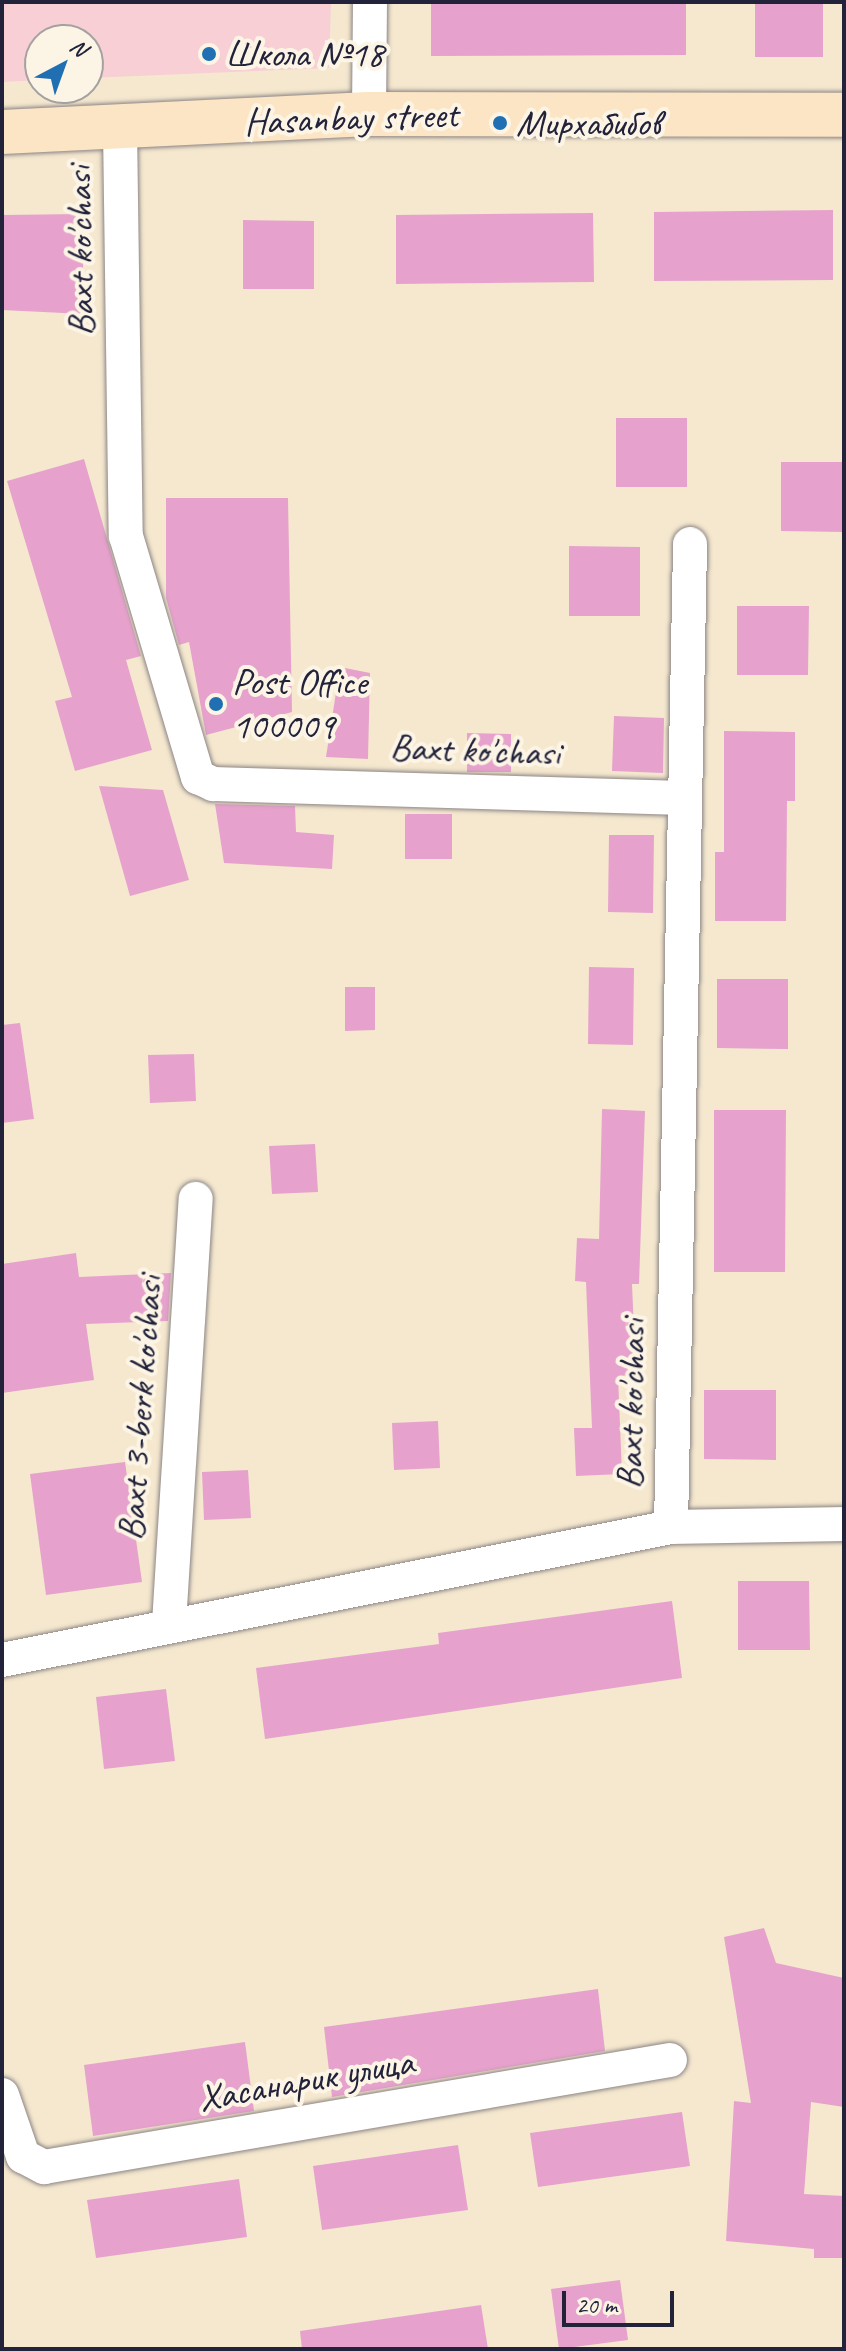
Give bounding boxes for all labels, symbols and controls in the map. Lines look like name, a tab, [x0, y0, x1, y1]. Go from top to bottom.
north arrow	[24, 24, 104, 104]
place label: Школа №18	[225, 31, 384, 77]
text: N	[64, 32, 93, 62]
marker: Школа №18	[200, 45, 218, 63]
street label: Hasanbay street	[243, 91, 459, 145]
place label: Мирхабибов	[516, 100, 660, 146]
marker: Мирхабибов	[491, 114, 509, 132]
street label: Baxt ko'chasi	[56, 165, 104, 337]
place label: Post Office 100009	[232, 659, 366, 748]
marker: Post Office 100009	[207, 695, 225, 713]
street label: Baxt ko'chasi	[389, 724, 561, 776]
street label: Baxt 3-berk ko'chasi	[108, 1274, 172, 1542]
street label: Baxt ko'chasi	[607, 1318, 655, 1490]
street label: Хасанарик улица	[193, 2038, 419, 2122]
scale bar	[566, 2275, 678, 2325]
text: 20 m	[576, 2290, 617, 2320]

